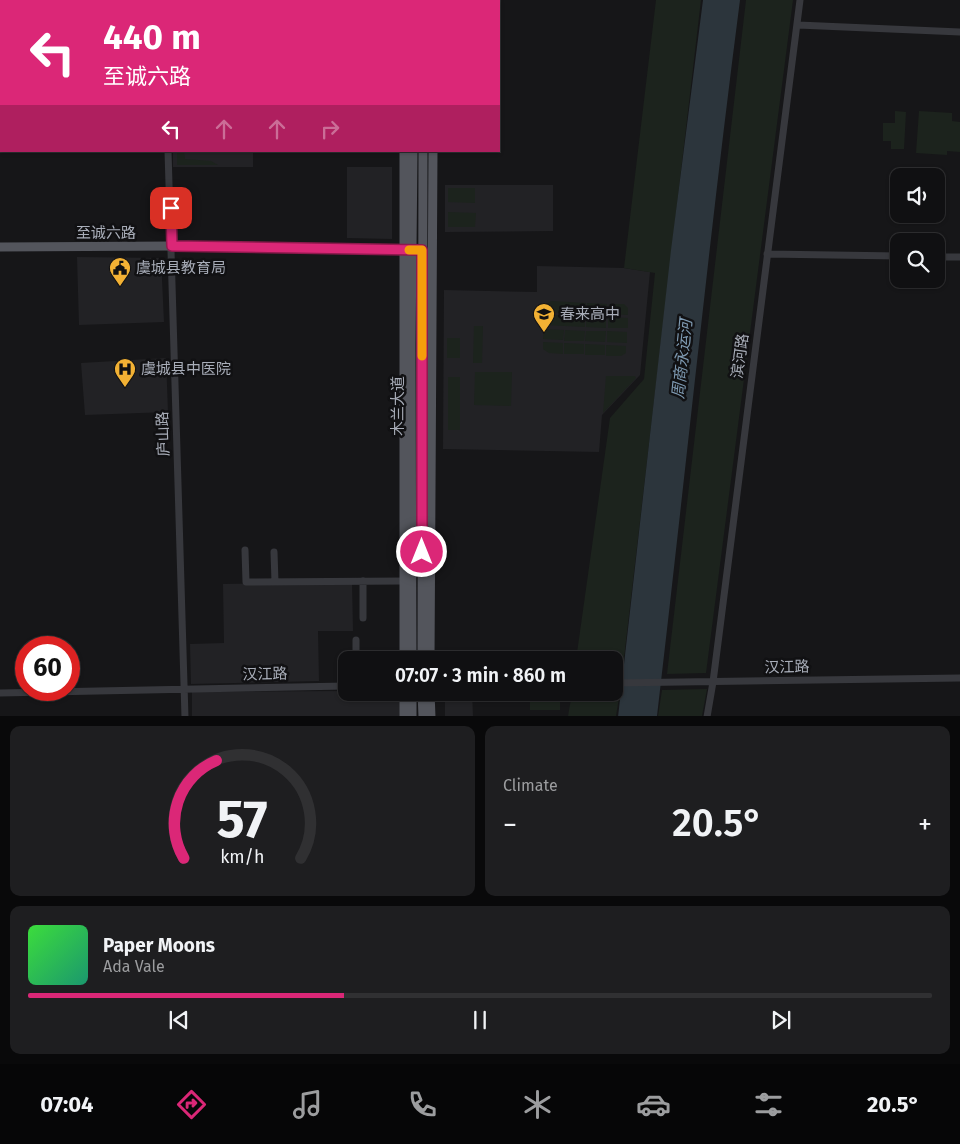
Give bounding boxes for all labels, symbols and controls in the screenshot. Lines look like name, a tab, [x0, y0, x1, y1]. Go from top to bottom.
text: 440 m	[103, 16, 201, 58]
icon: left	[20, 20, 85, 85]
text: 至诚六路	[103, 63, 191, 90]
icon: left	[157, 115, 185, 143]
icon: ahead	[210, 115, 238, 143]
icon: ahead	[263, 115, 291, 143]
icon: right	[316, 115, 344, 143]
map controls	[890, 168, 945, 288]
button: sound	[890, 168, 945, 223]
pin	[150, 187, 192, 229]
icon: arrive	[157, 194, 185, 222]
street label: 至诚六路	[76, 224, 136, 242]
button: search	[890, 233, 945, 288]
public building icon: 虞城县教育局	[108, 256, 132, 287]
place label: 虞城县教育局	[136, 259, 226, 277]
school or university icon: 春来高中	[532, 302, 556, 333]
place label: 春来高中	[560, 305, 620, 323]
water label: 周商永运河	[668, 315, 696, 400]
street label: 滨河路	[728, 332, 752, 380]
hospital icon: 虞城县中医院	[113, 357, 137, 388]
place label: 虞城县中医院	[141, 360, 231, 378]
street label: 木兰大道	[389, 376, 407, 436]
street label: 庐山路	[153, 411, 173, 457]
position arrow	[395, 525, 447, 577]
speed limit sign: 60	[15, 636, 80, 701]
street label: 汉江路	[764, 658, 810, 676]
text: 07:07 · 3 min · 860 m	[395, 664, 566, 687]
street label: 汉江路	[242, 665, 288, 683]
text: Climate	[503, 776, 558, 795]
text: 57	[217, 788, 268, 851]
text: 20.5°	[672, 800, 763, 846]
text: −	[503, 808, 517, 841]
text: +	[918, 808, 932, 841]
text: km/h	[220, 846, 265, 868]
text: Paper Moons	[103, 934, 215, 957]
text: Ada Vale	[103, 957, 165, 976]
icon: previous	[165, 1006, 193, 1034]
icon: pause	[466, 1006, 494, 1034]
icon: next	[767, 1006, 795, 1034]
icon: directions	[174, 1087, 209, 1122]
icon: music	[290, 1087, 325, 1122]
icon: phone	[405, 1087, 440, 1122]
icon: climate	[520, 1087, 555, 1122]
icon: car	[636, 1087, 671, 1122]
icon: filters	[751, 1087, 786, 1122]
text: 07:04	[40, 1091, 94, 1118]
text: 20.5°	[867, 1091, 920, 1118]

